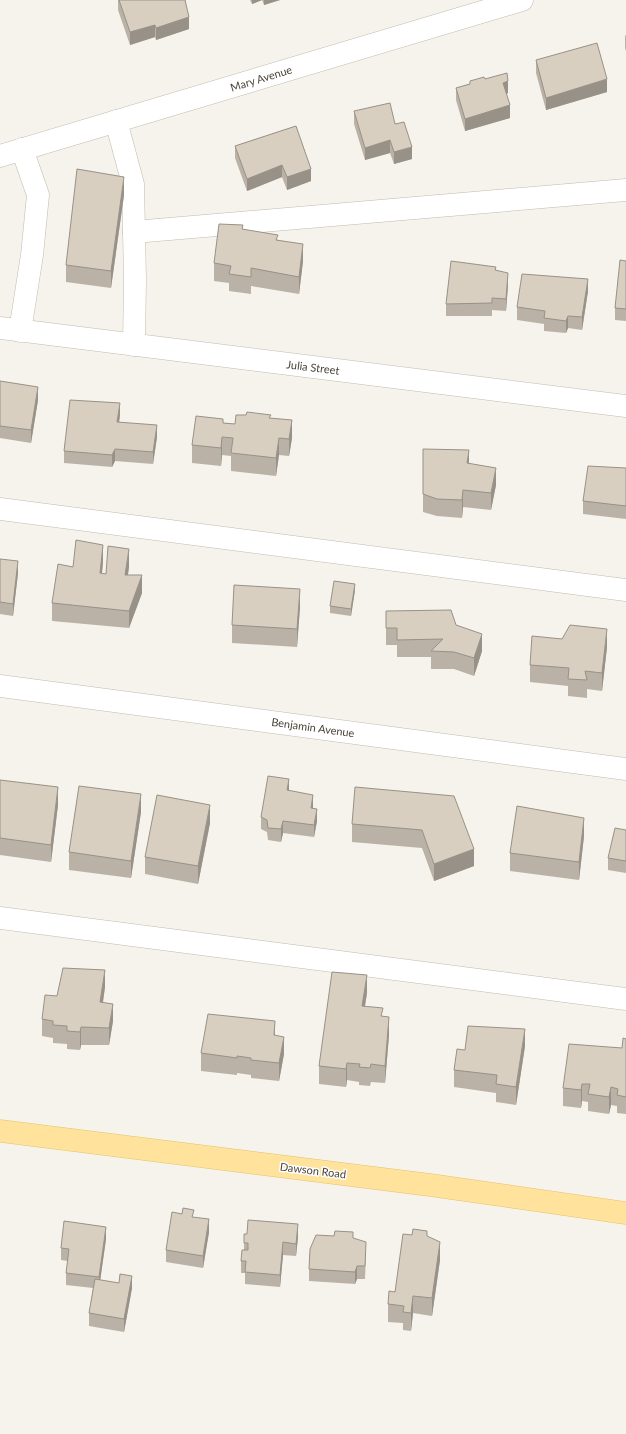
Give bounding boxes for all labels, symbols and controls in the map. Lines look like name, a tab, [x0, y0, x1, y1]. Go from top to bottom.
street label: Mary Avenue	[229, 62, 294, 94]
street label: Julia Street	[286, 357, 340, 377]
street label: Benjamin Avenue	[271, 715, 356, 739]
street label: Dawson Road	[279, 1159, 347, 1181]

